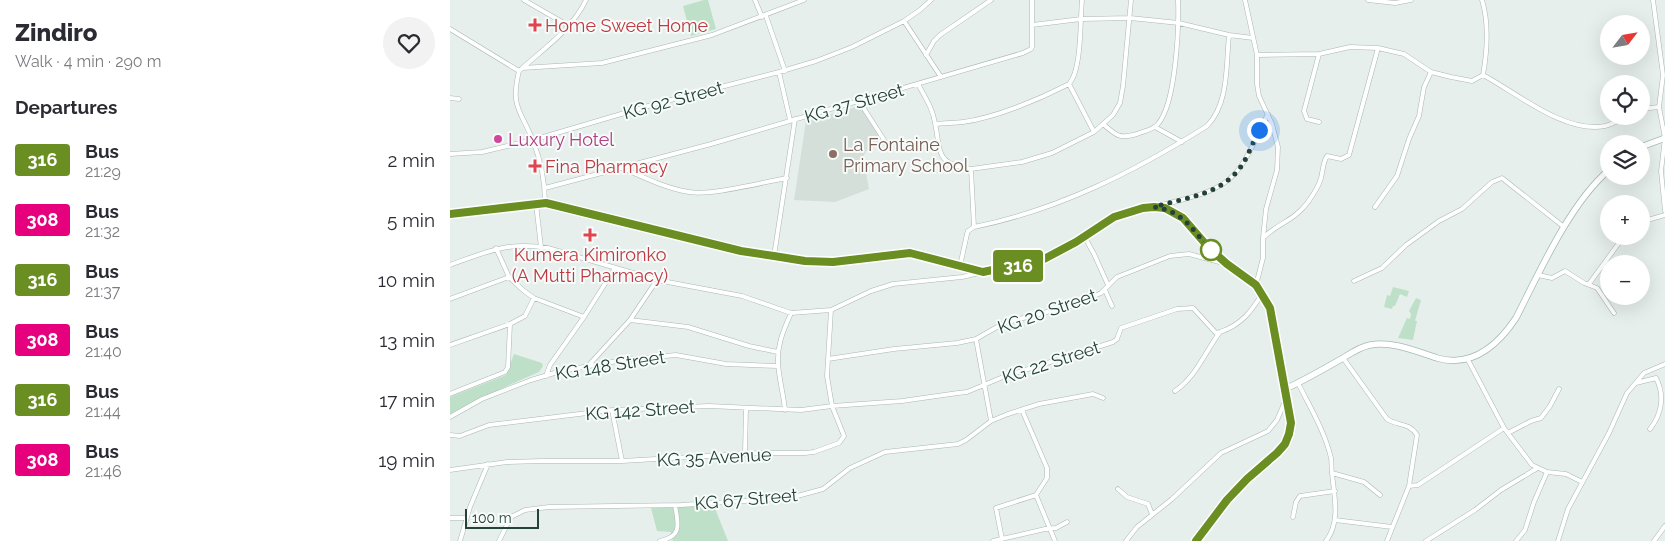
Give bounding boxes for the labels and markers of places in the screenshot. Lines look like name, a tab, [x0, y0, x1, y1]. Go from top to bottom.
place label: Home Sweet Home	[545, 15, 709, 36]
marker: Home Sweet Home	[529, 19, 541, 31]
place label: Luxury Hotel	[508, 129, 614, 150]
marker: Luxury Hotel	[492, 133, 504, 145]
place label: La Fontaine Primary School	[843, 134, 969, 176]
marker: La Fontaine Primary School	[827, 148, 839, 160]
place label: Fina Pharmacy	[545, 156, 668, 177]
marker: Fina Pharmacy	[529, 160, 541, 172]
marker: Kumera Kimironko (A Mutti Pharmacy)	[584, 229, 596, 241]
unlabelled marker	[1200, 239, 1222, 261]
place label: Kumera Kimironko (A Mutti Pharmacy)	[512, 244, 668, 286]

